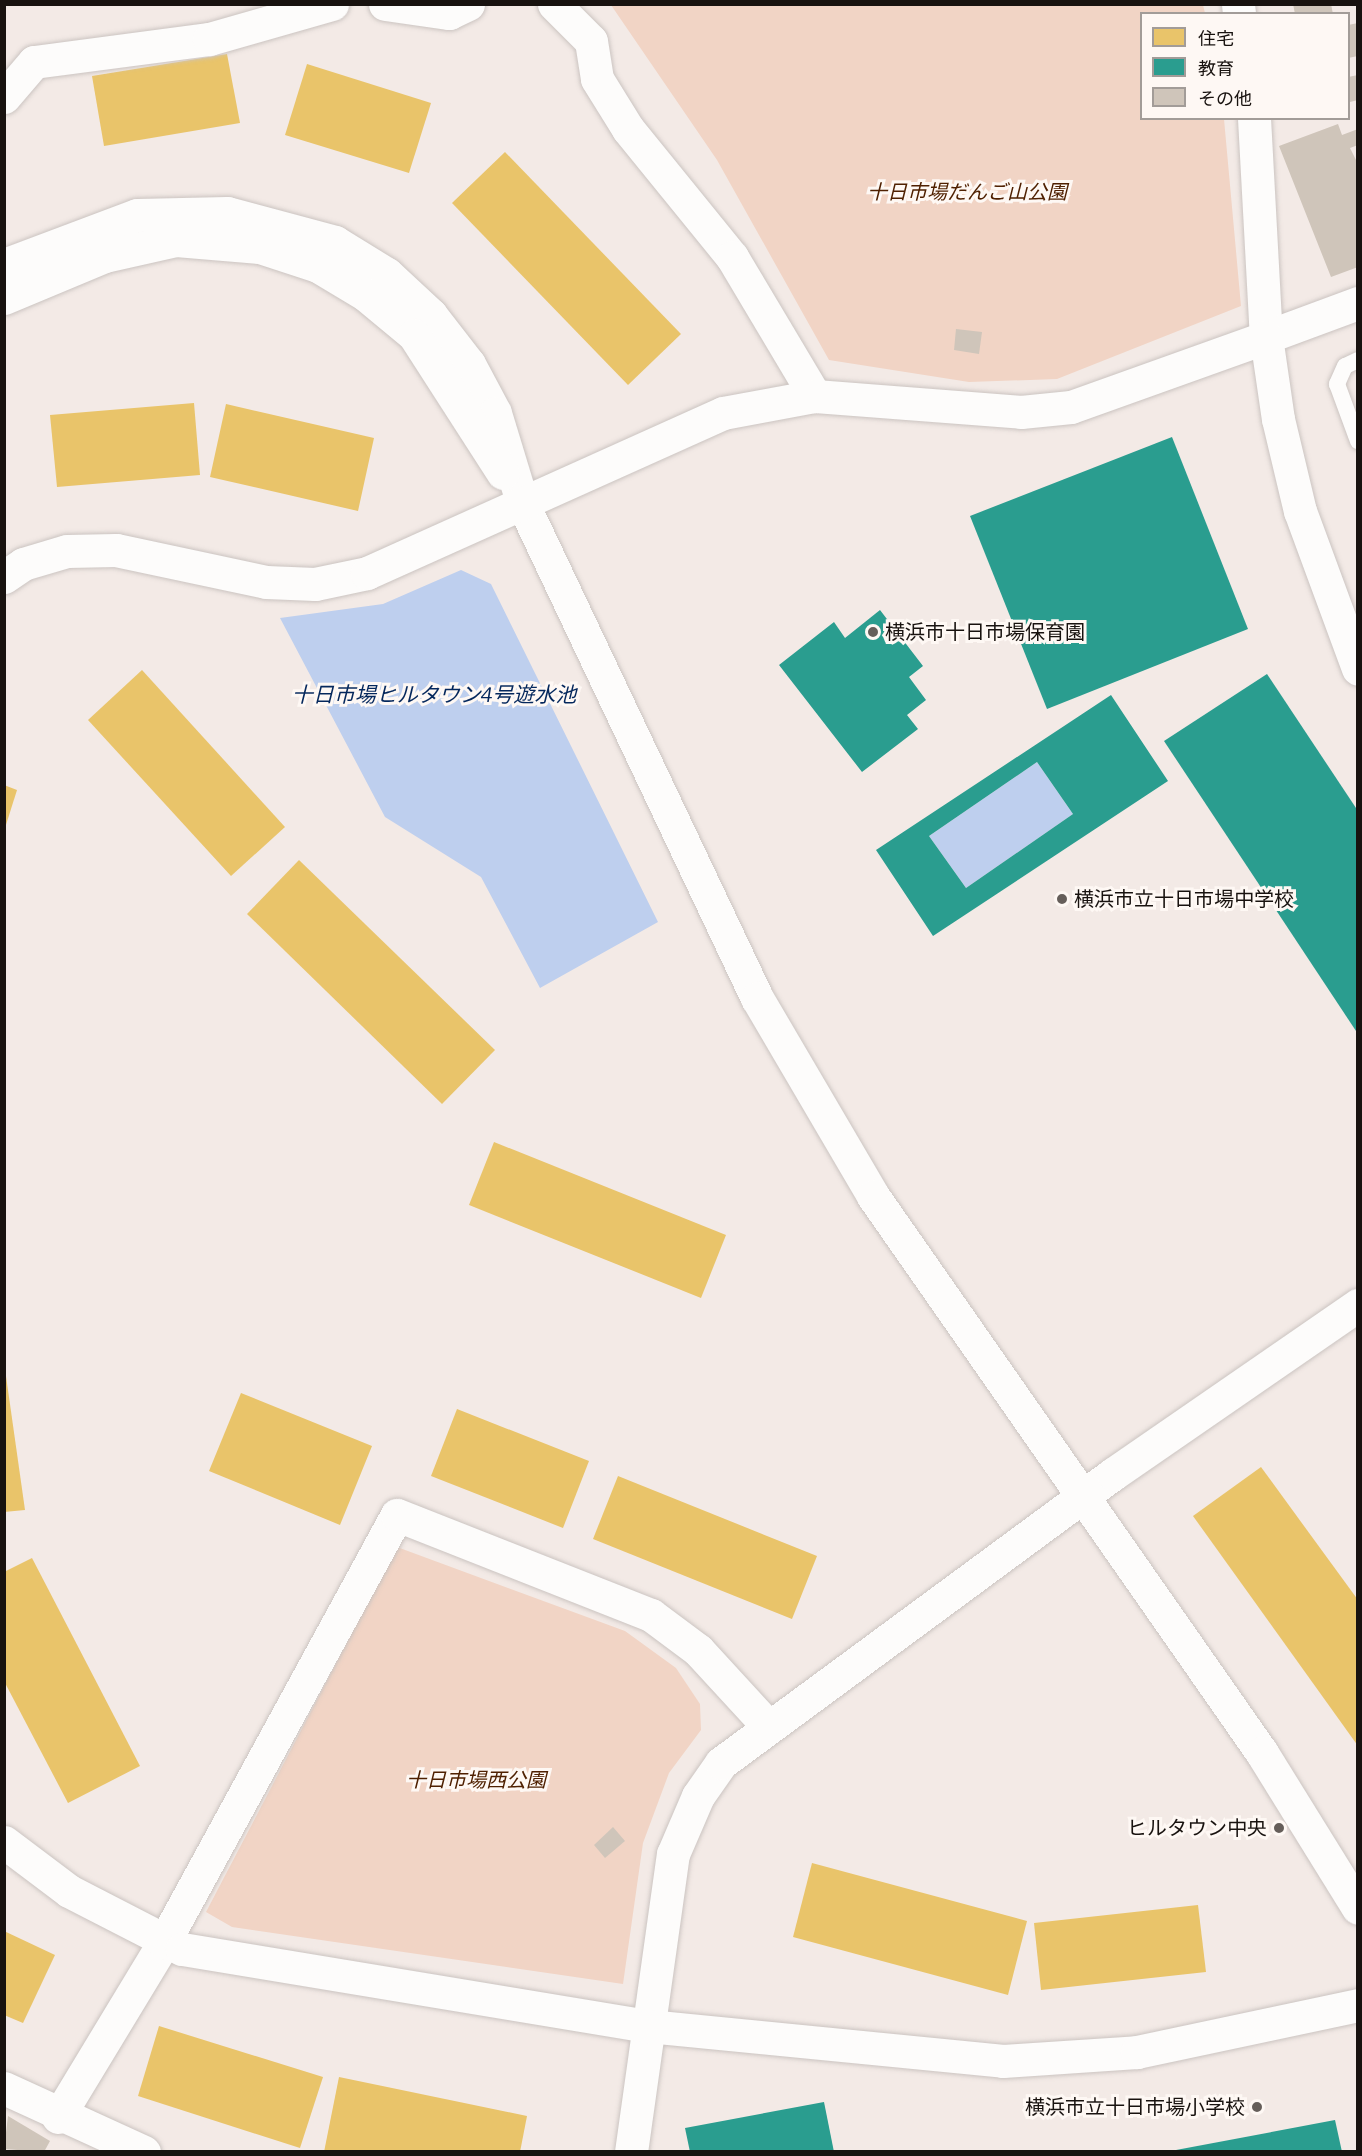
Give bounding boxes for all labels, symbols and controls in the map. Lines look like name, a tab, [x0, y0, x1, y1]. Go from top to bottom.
legend	[1140, 12, 1350, 120]
text: 住宅	[1198, 28, 1234, 50]
text: 教育	[1198, 58, 1234, 80]
text: その他	[1198, 88, 1252, 110]
park label: 十日市場だんご山公園	[867, 180, 1067, 204]
place label: 横浜市十日市場保育園	[885, 620, 1085, 644]
marker: 横浜市十日市場保育園	[866, 625, 880, 639]
water label: 十日市場ヒルタウン4号遊水池	[292, 682, 576, 708]
place label: 横浜市立十日市場中学校	[1074, 887, 1294, 911]
marker: 横浜市立十日市場中学校	[1055, 892, 1069, 906]
park label: 十日市場西公園	[406, 1768, 546, 1792]
place label: ヒルタウン中央	[1127, 1816, 1267, 1840]
marker: ヒルタウン中央	[1272, 1821, 1286, 1835]
place label: 横浜市立十日市場小学校	[1025, 2095, 1245, 2119]
marker: 横浜市立十日市場小学校	[1250, 2100, 1264, 2114]

